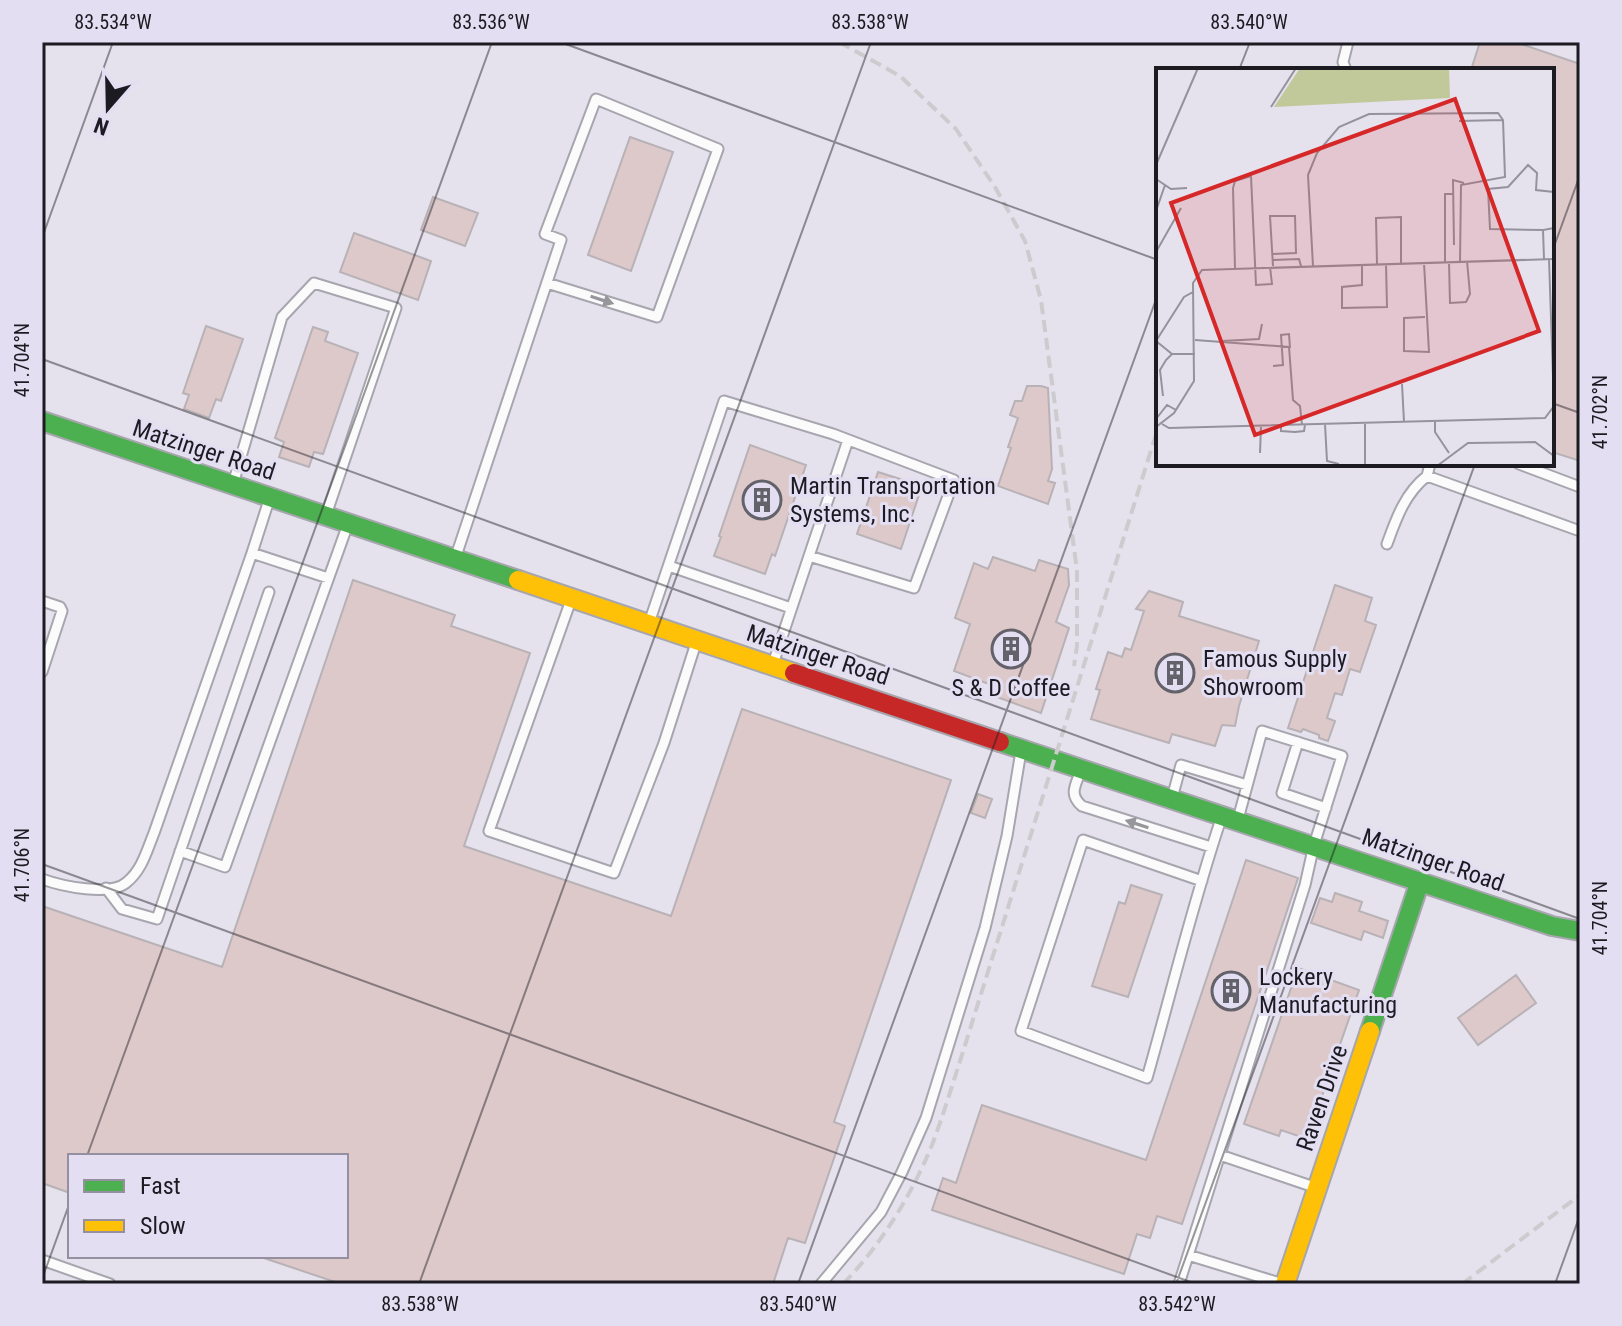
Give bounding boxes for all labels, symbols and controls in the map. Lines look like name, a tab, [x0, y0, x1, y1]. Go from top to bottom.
text: 83.534°W	[74, 10, 152, 34]
text: 83.536°W	[452, 10, 530, 34]
text: 83.538°W	[831, 10, 909, 34]
text: 83.540°W	[1210, 10, 1288, 34]
north arrow	[68, 68, 148, 148]
inset map	[1156, 68, 1554, 466]
text: N	[91, 112, 112, 140]
one-way arrow	[590, 294, 614, 307]
text: 41.704°N	[10, 323, 34, 397]
text: 41.702°N	[1588, 375, 1612, 449]
street label: Matzinger Road	[129, 414, 279, 486]
place label: Martin Transportation Systems, Inc.	[790, 472, 996, 528]
building icon: Martin Transportation Systems, Inc.	[741, 479, 783, 521]
street label: Matzinger Road	[743, 619, 893, 691]
building icon: S & D Coffee	[990, 628, 1032, 670]
place label: Famous Supply Showroom	[1203, 645, 1347, 701]
building icon: Famous Supply Showroom	[1154, 652, 1196, 694]
place label: S & D Coffee	[952, 674, 1070, 702]
one-way arrow	[1125, 817, 1149, 829]
street label: Matzinger Road	[1358, 823, 1508, 897]
text: 41.706°N	[10, 828, 34, 902]
text: 41.704°N	[1588, 881, 1612, 955]
place label: Lockery Manufacturing	[1259, 963, 1397, 1019]
building icon: Lockery Manufacturing	[1210, 970, 1252, 1012]
street label: Raven Drive	[1291, 1041, 1353, 1155]
legend	[68, 1154, 348, 1258]
text: Fast	[140, 1172, 181, 1200]
text: Slow	[140, 1212, 186, 1240]
text: 83.538°W	[381, 1292, 459, 1316]
text: 83.540°W	[759, 1292, 837, 1316]
text: 83.542°W	[1138, 1292, 1216, 1316]

